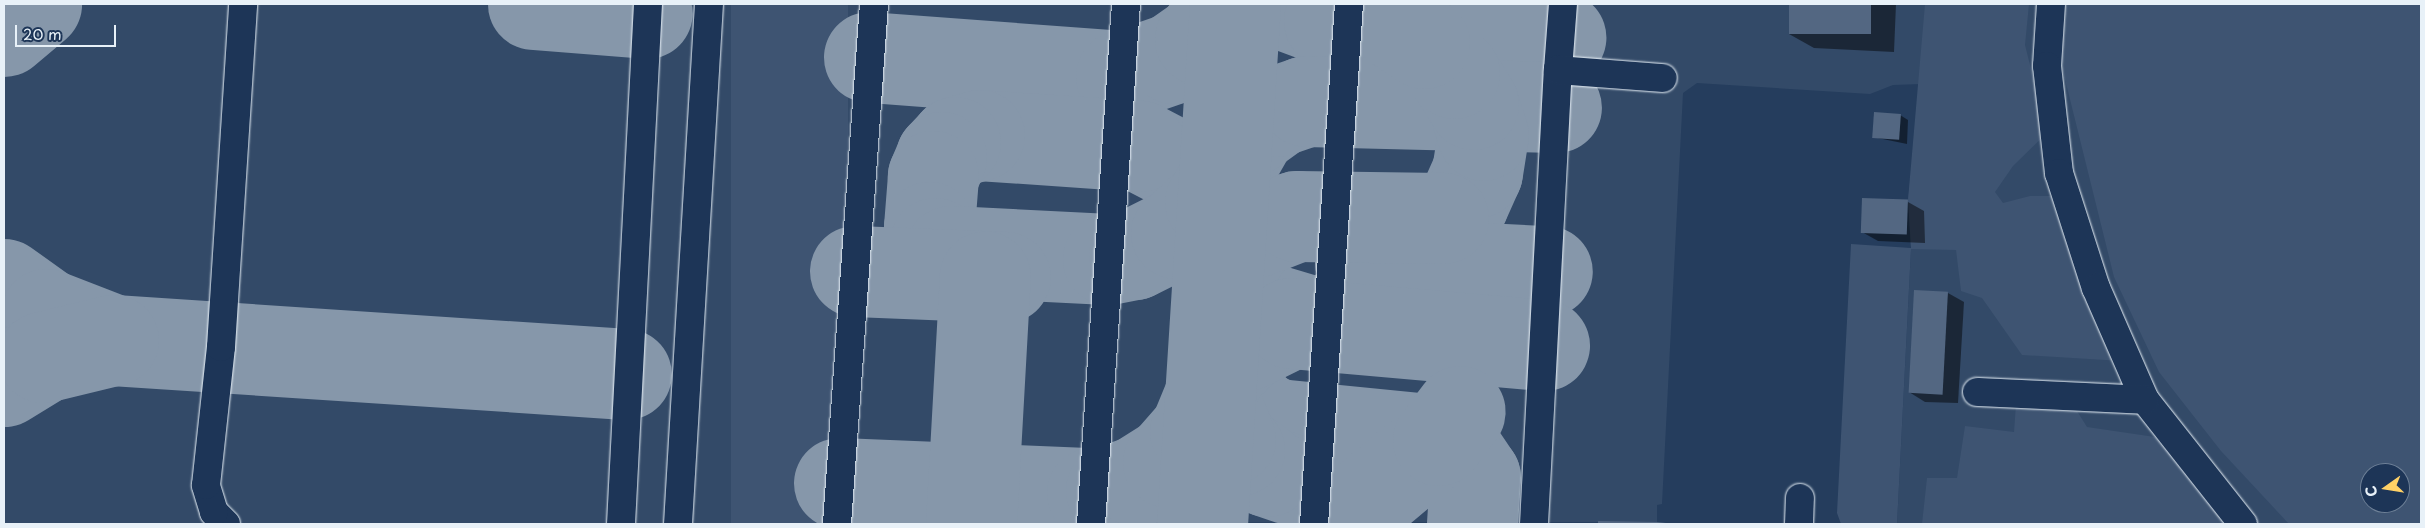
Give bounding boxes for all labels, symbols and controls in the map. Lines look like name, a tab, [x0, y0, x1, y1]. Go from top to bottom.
scale bar	[18, 15, 119, 47]
text: 20 m	[23, 22, 62, 45]
north arrow	[2360, 463, 2410, 513]
text: С	[2359, 484, 2382, 499]

